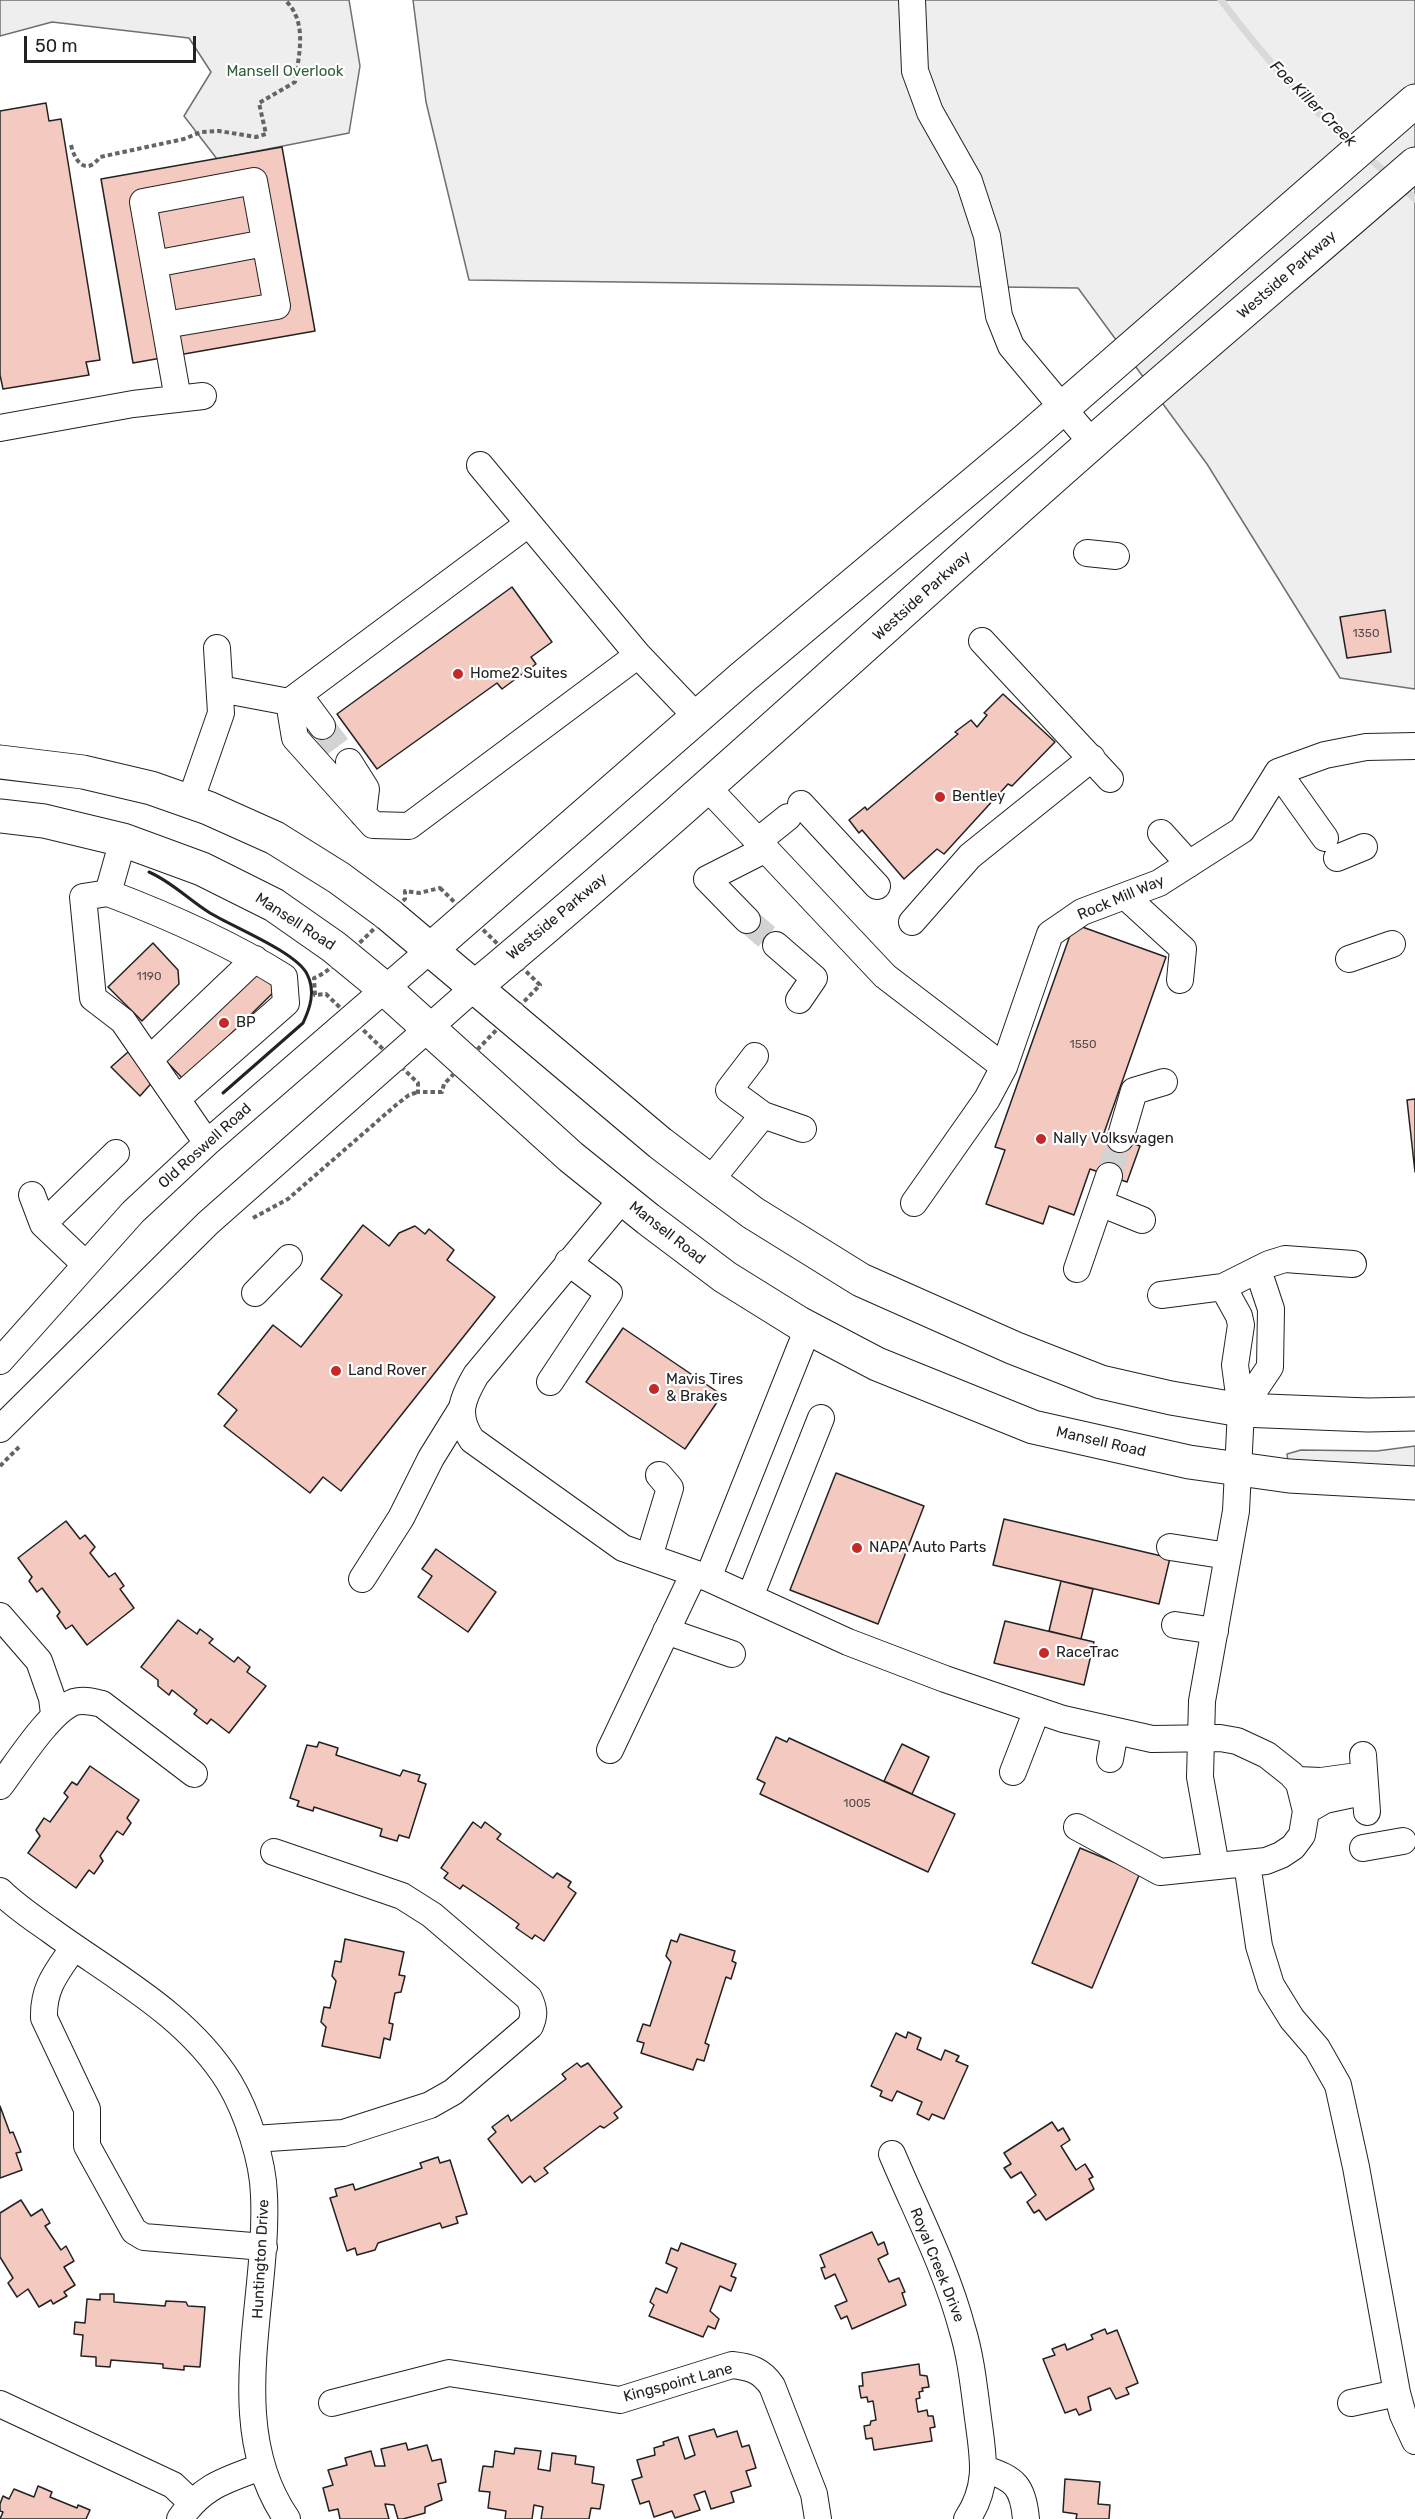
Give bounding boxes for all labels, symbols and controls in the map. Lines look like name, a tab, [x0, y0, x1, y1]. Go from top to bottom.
scale bar	[27, 24, 200, 62]
text: 50 m	[35, 35, 78, 57]
water label: Foe Killer Creek	[1266, 57, 1360, 151]
park label: Mansell Overlook	[226, 63, 344, 81]
street label: Westside Parkway	[1234, 227, 1340, 323]
street label: Westside Parkway	[869, 547, 975, 645]
house number: 1350	[1352, 627, 1380, 641]
place label: Home2 Suites	[470, 665, 567, 683]
marker: Home2 Suites	[451, 667, 465, 681]
place label: Bentley	[952, 788, 1005, 806]
marker: Bentley	[933, 790, 947, 804]
street label: Westside Parkway	[503, 870, 611, 964]
street label: Rock Mill Way	[1075, 872, 1167, 924]
street label: Mansell Road	[252, 889, 338, 955]
house number: 1190	[136, 970, 162, 984]
place label: BP	[236, 1014, 256, 1032]
marker: BP	[217, 1016, 231, 1030]
house number: 1550	[1069, 1038, 1097, 1052]
street label: Old Roswell Road	[155, 1100, 255, 1192]
place label: Nally Volkswagen	[1053, 1130, 1174, 1148]
marker: Nally Volkswagen	[1034, 1132, 1048, 1146]
street label: Mansell Road	[625, 1198, 709, 1268]
place label: Land Rover	[348, 1362, 427, 1380]
marker: Land Rover	[329, 1364, 343, 1378]
place label: Mavis Tires & Brakes	[666, 1371, 743, 1406]
marker: Mavis Tires & Brakes	[647, 1382, 661, 1396]
street label: Mansell Road	[1054, 1423, 1148, 1461]
place label: NAPA Auto Parts	[869, 1539, 986, 1557]
marker: NAPA Auto Parts	[850, 1541, 864, 1555]
place label: RaceTrac	[1056, 1644, 1119, 1662]
marker: RaceTrac	[1037, 1646, 1051, 1660]
house number: 1005	[843, 1797, 871, 1811]
street label: Huntington Drive	[249, 2199, 273, 2319]
street label: Royal Creek Drive	[906, 2205, 968, 2325]
street label: Kingspoint Lane	[621, 2360, 735, 2406]

